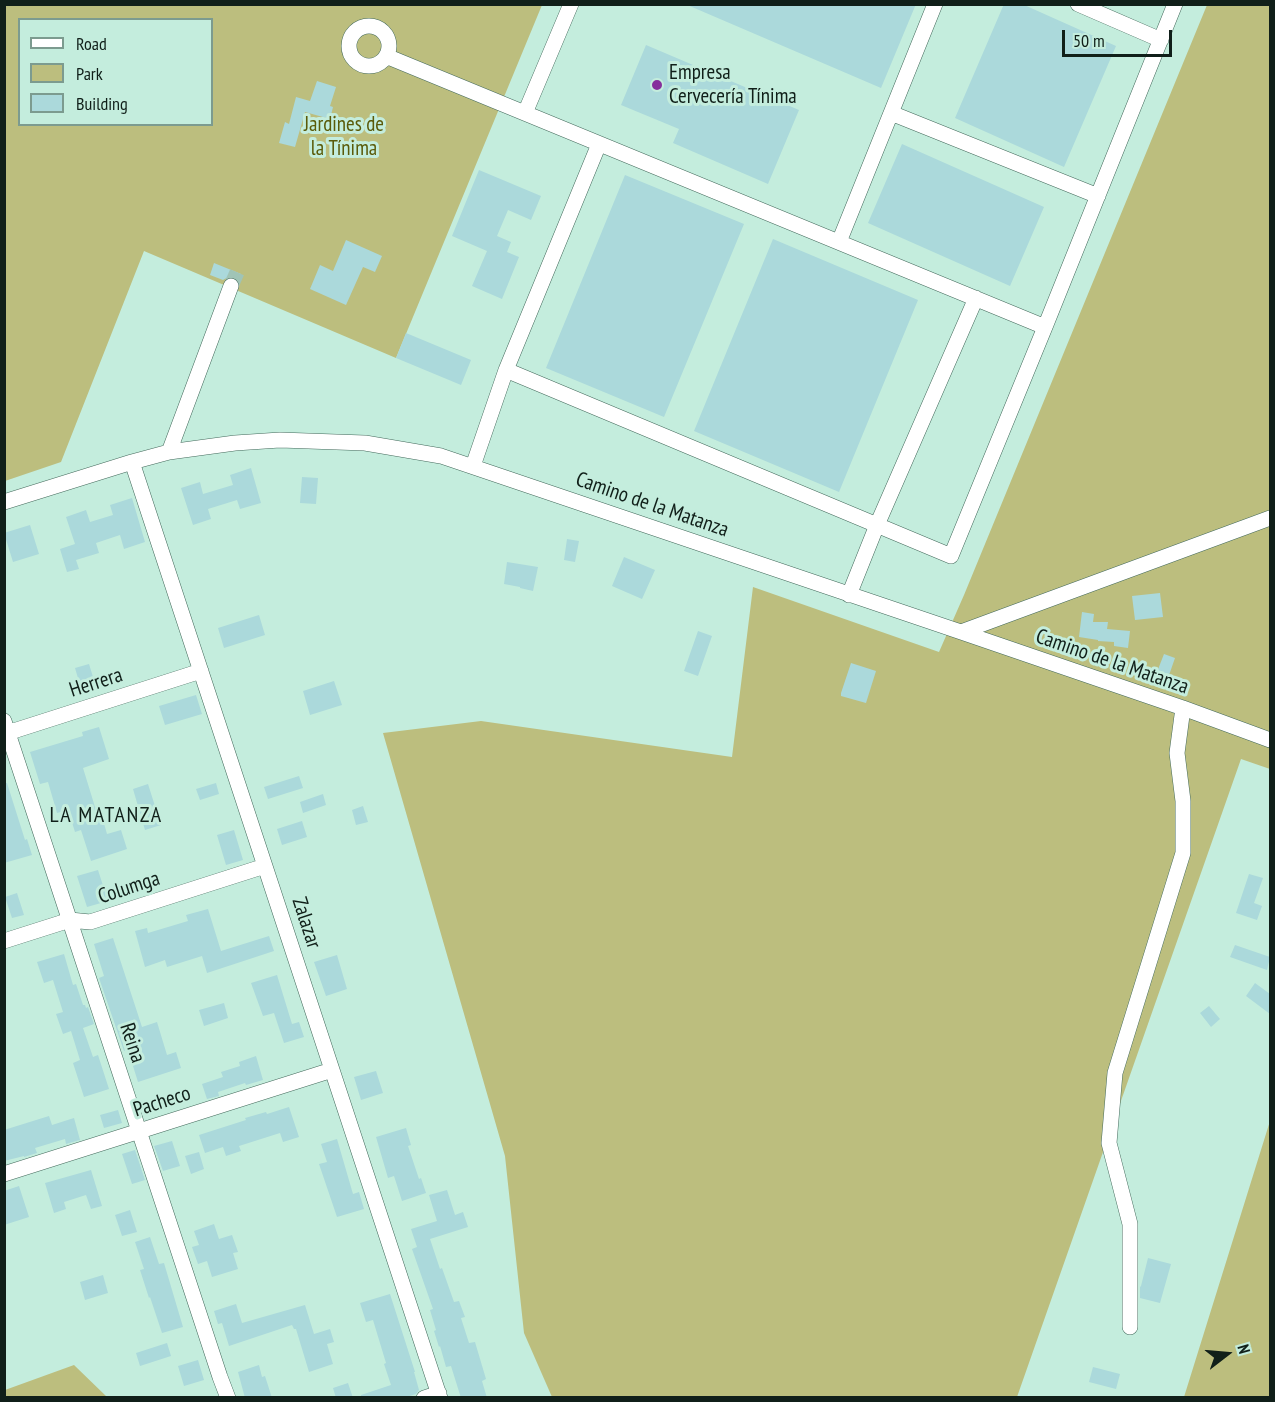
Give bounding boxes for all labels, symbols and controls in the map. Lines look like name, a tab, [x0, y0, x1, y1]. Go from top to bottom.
legend	[18, 18, 213, 126]
scale bar	[1065, 18, 1174, 56]
text: 50 m	[1073, 29, 1105, 52]
text: Road	[76, 32, 107, 55]
place label: Empresa Cervecería Tínima	[669, 60, 797, 110]
text: Park	[76, 62, 103, 85]
marker: Empresa Cervecería Tínima	[650, 78, 664, 92]
text: Building	[76, 92, 128, 115]
park label: Jardines de la Tínima	[304, 112, 384, 162]
street label: Camino de la Matanza	[572, 467, 732, 543]
street label: Camino de la Matanza	[1032, 624, 1192, 700]
street label: Herrera	[66, 663, 126, 703]
district label: LA MATANZA	[49, 803, 163, 829]
street label: Columga	[95, 866, 163, 910]
street label: Zalazar	[286, 894, 326, 952]
street label: Reina	[114, 1020, 150, 1066]
street label: Pacheco	[130, 1081, 194, 1123]
north arrow	[1197, 1324, 1257, 1384]
text: N	[1233, 1342, 1255, 1356]

